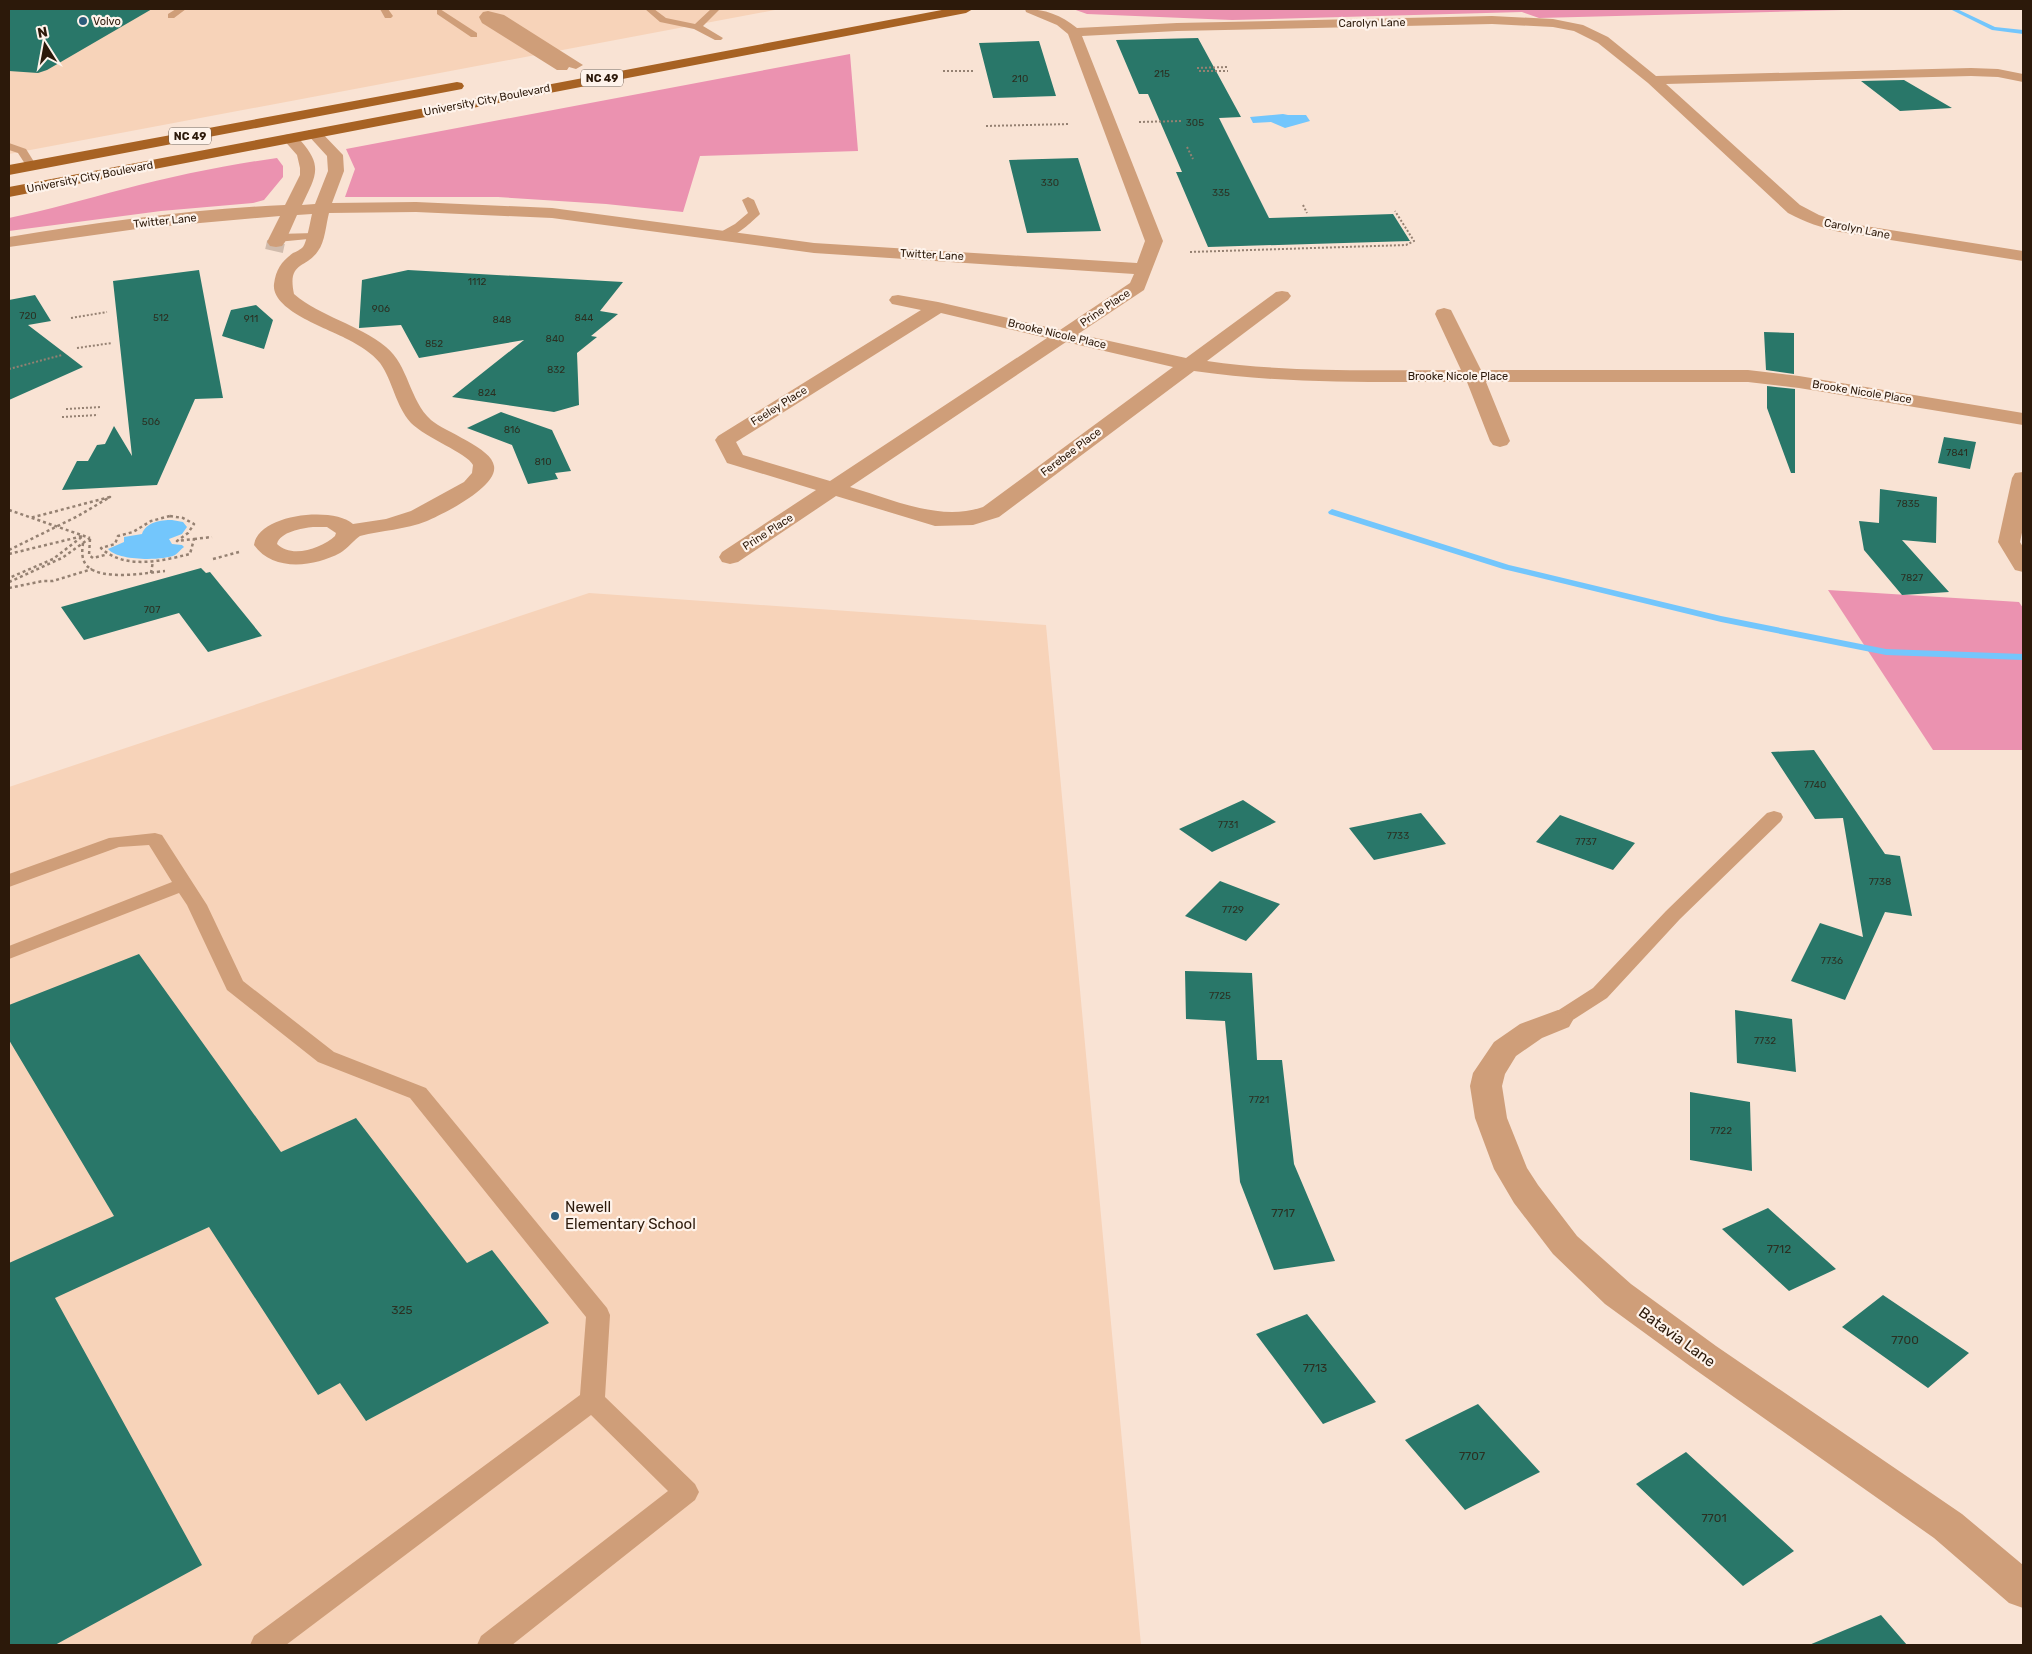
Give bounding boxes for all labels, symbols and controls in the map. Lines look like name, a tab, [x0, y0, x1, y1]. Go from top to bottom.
marker: Volvo	[77, 15, 89, 27]
place label: Volvo	[93, 15, 121, 28]
street label: Carolyn Lane	[1338, 16, 1406, 30]
north arrow	[20, 20, 70, 70]
text: N	[36, 23, 49, 42]
house number: 215	[1154, 68, 1170, 80]
road number: NC 49	[581, 70, 623, 86]
house number: 210	[1012, 73, 1028, 85]
street label: University City Boulevard	[423, 81, 551, 119]
house number: 305	[1186, 117, 1204, 129]
road number: NC 49	[169, 128, 211, 144]
street label: University City Boulevard	[26, 158, 154, 196]
house number: 330	[1041, 177, 1059, 189]
house number: 335	[1212, 187, 1230, 199]
street label: Twitter Lane	[133, 211, 197, 231]
street label: Carolyn Lane	[1823, 216, 1891, 242]
street label: Twitter Lane	[900, 247, 964, 263]
house number: 1112	[468, 276, 486, 288]
street label: Prine Place	[1078, 287, 1132, 329]
house number: 906	[372, 303, 390, 315]
house number: 720	[19, 310, 37, 322]
house number: 512	[153, 312, 169, 324]
house number: 844	[575, 312, 593, 324]
house number: 911	[244, 313, 258, 325]
house number: 848	[493, 314, 511, 326]
street label: Brooke Nicole Place	[1007, 316, 1107, 352]
house number: 840	[546, 333, 564, 345]
house number: 852	[425, 338, 443, 350]
house number: 832	[547, 364, 565, 376]
street label: Brooke Nicole Place	[1408, 370, 1508, 383]
street label: Brooke Nicole Place	[1811, 378, 1913, 406]
street label: Feeley Place	[749, 384, 809, 428]
house number: 824	[478, 387, 496, 399]
house number: 506	[142, 416, 160, 428]
house number: 816	[504, 424, 520, 436]
street label: Ferebee Place	[1038, 425, 1104, 479]
house number: 7841	[1946, 447, 1968, 459]
house number: 810	[535, 456, 552, 468]
house number: 7835	[1896, 498, 1920, 510]
street label: Prine Place	[740, 511, 796, 553]
house number: 7827	[1901, 572, 1923, 584]
house number: 707	[144, 604, 160, 616]
house number: 7740	[1804, 779, 1826, 791]
house number: 7731	[1218, 819, 1238, 831]
house number: 7733	[1387, 830, 1409, 842]
house number: 7737	[1575, 836, 1597, 848]
house number: 7738	[1869, 876, 1891, 888]
house number: 7729	[1222, 904, 1244, 916]
house number: 7736	[1821, 955, 1843, 967]
house number: 7725	[1209, 990, 1231, 1002]
house number: 7732	[1754, 1035, 1776, 1047]
house number: 7721	[1249, 1094, 1269, 1106]
house number: 7722	[1710, 1125, 1732, 1137]
place label: Newell Elementary School	[565, 1198, 696, 1233]
house number: 7717	[1271, 1206, 1295, 1220]
marker: Newell Elementary School	[549, 1210, 561, 1222]
house number: 7712	[1767, 1242, 1791, 1256]
house number: 325	[391, 1303, 413, 1317]
street label: Batavia Lane	[1635, 1303, 1719, 1371]
house number: 7700	[1891, 1333, 1919, 1347]
house number: 7713	[1303, 1361, 1327, 1375]
house number: 7707	[1459, 1449, 1485, 1463]
house number: 7701	[1701, 1511, 1727, 1525]

